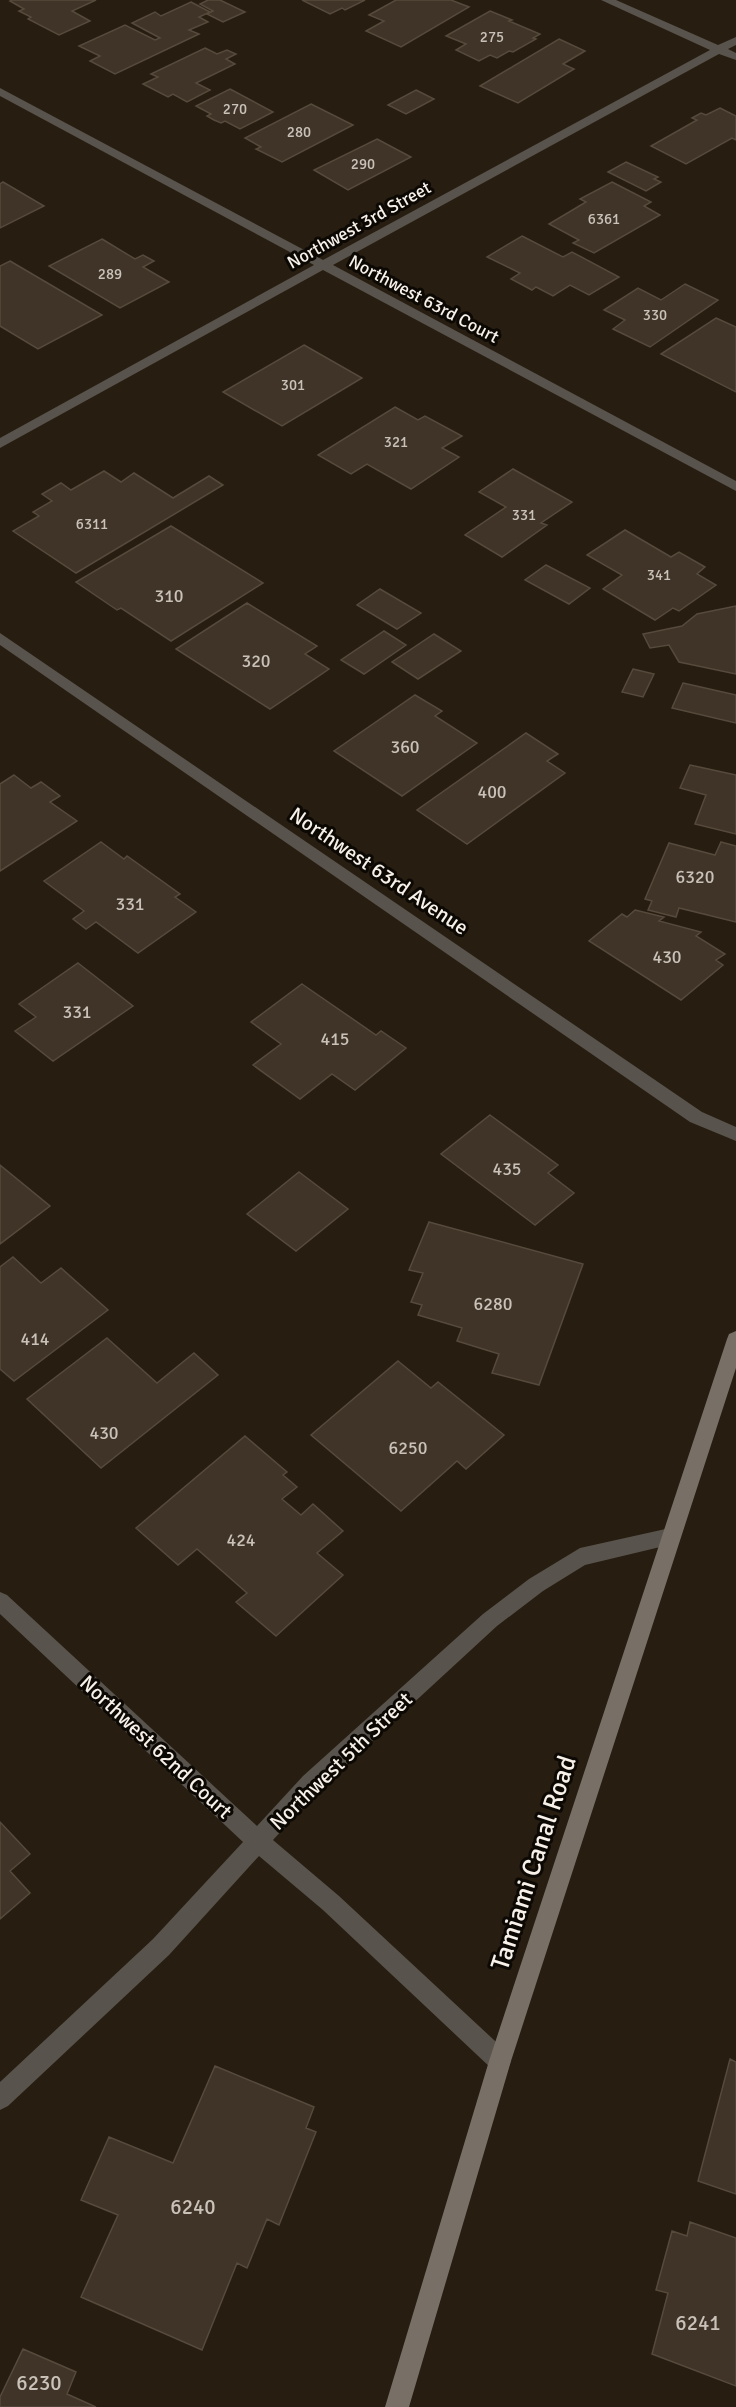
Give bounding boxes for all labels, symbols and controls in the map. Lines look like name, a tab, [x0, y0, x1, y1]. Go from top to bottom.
house number: 275	[480, 28, 504, 46]
house number: 270	[223, 100, 247, 118]
house number: 280	[287, 123, 311, 141]
house number: 290	[351, 155, 375, 173]
street label: Northwest 3rd Street	[283, 176, 435, 274]
house number: 6361	[588, 210, 620, 228]
street label: Northwest 63rd Court	[345, 250, 503, 348]
house number: 289	[98, 265, 122, 283]
house number: 330	[643, 306, 667, 324]
house number: 301	[281, 376, 305, 394]
house number: 321	[384, 433, 408, 451]
house number: 331	[512, 506, 536, 524]
house number: 6311	[76, 515, 108, 533]
house number: 341	[647, 566, 671, 584]
house number: 310	[154, 585, 184, 607]
house number: 320	[241, 650, 271, 672]
house number: 360	[390, 736, 420, 758]
house number: 400	[477, 781, 507, 803]
street label: Northwest 63rd Avenue	[285, 801, 473, 941]
house number: 6320	[676, 866, 714, 888]
house number: 331	[115, 893, 145, 915]
house number: 430	[652, 946, 682, 968]
house number: 331	[62, 1001, 92, 1023]
house number: 415	[320, 1028, 350, 1050]
house number: 435	[492, 1158, 522, 1180]
house number: 6280	[474, 1293, 512, 1315]
house number: 414	[20, 1328, 50, 1350]
house number: 430	[89, 1422, 119, 1444]
house number: 6250	[389, 1437, 427, 1459]
house number: 424	[226, 1529, 256, 1551]
street label: Northwest 62nd Court	[74, 1670, 238, 1824]
street label: Northwest 5th Street	[264, 1686, 418, 1836]
street label: Tamiami Canal Road	[484, 1752, 584, 1974]
house number: 6240	[170, 2194, 216, 2220]
house number: 6241	[675, 2310, 721, 2336]
house number: 6230	[16, 2370, 62, 2396]

